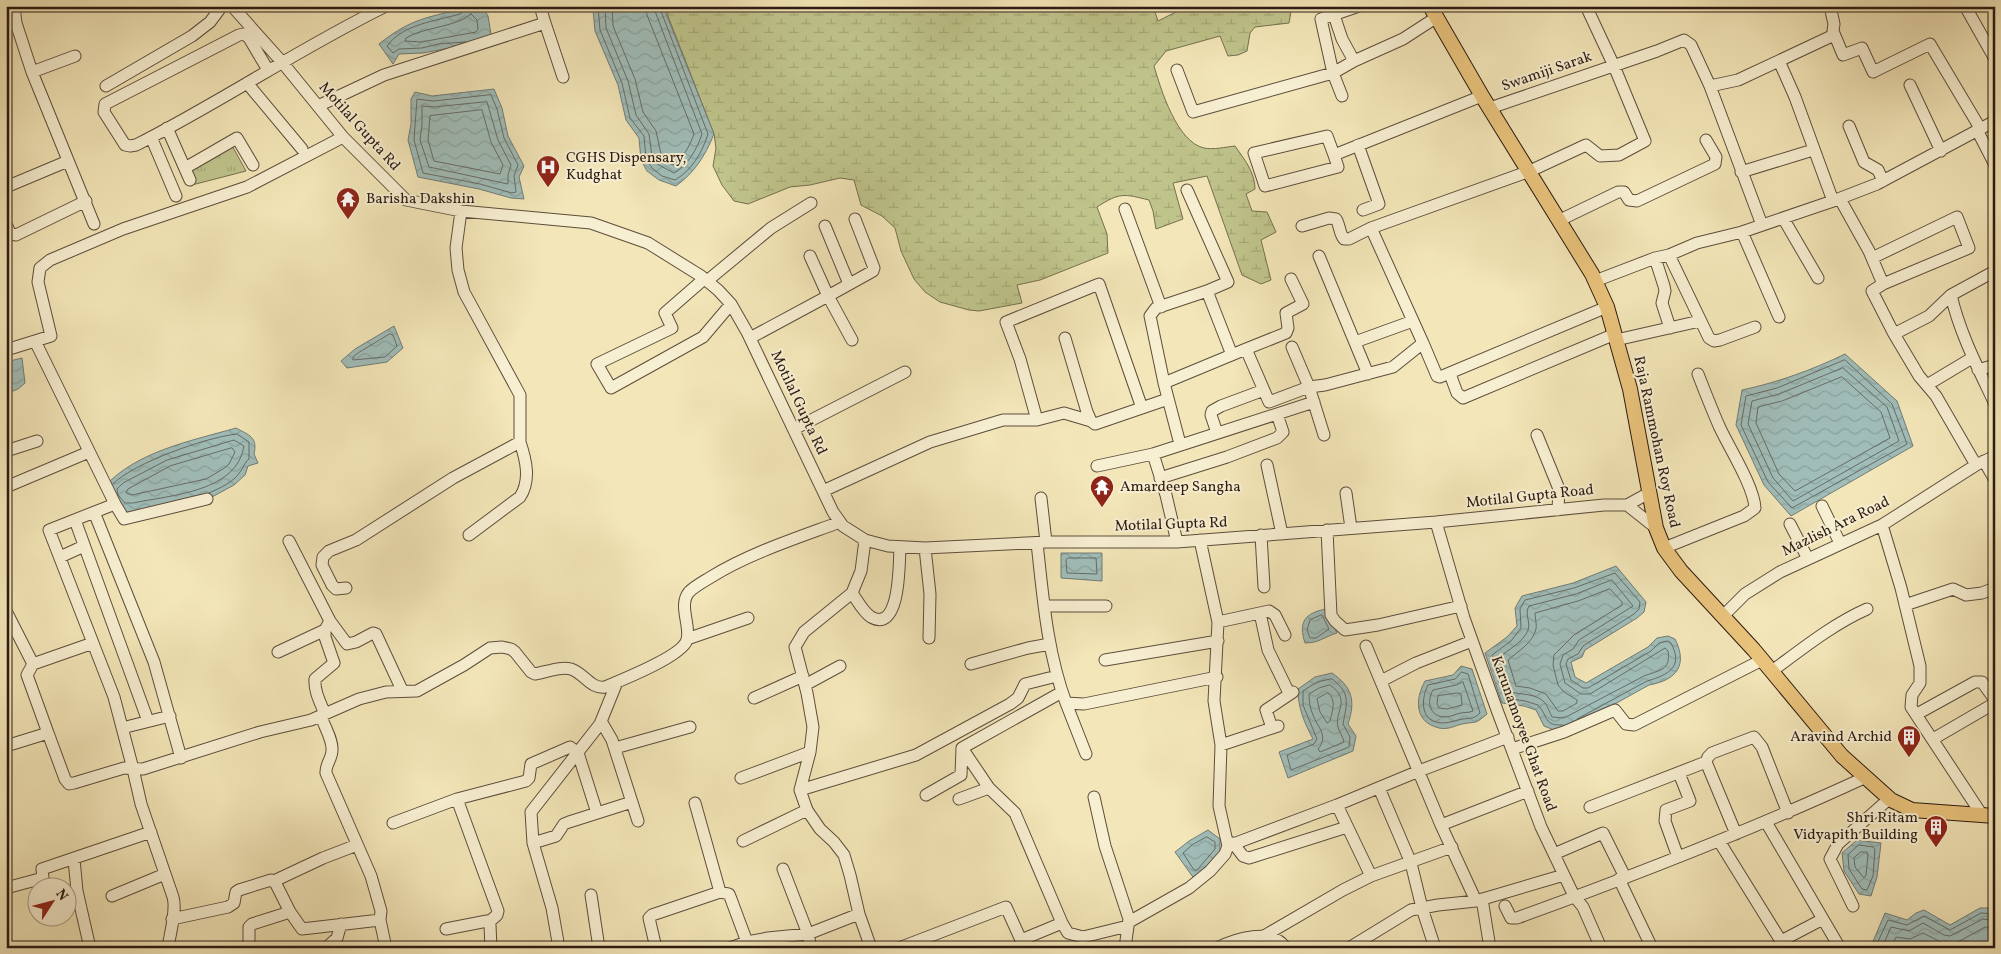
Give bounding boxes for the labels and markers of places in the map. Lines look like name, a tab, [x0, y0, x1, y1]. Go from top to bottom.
place label: CGHS Dispensary, Kudghat	[566, 148, 686, 186]
hospital icon: CGHS Dispensary, Kudghat	[535, 154, 561, 188]
temple icon: Barisha Dakshin	[335, 186, 361, 220]
place label: Barisha Dakshin	[366, 189, 475, 210]
temple icon: Amardeep Sangha	[1089, 474, 1115, 508]
place label: Amardeep Sangha	[1120, 477, 1241, 498]
building icon: Aravind Archid	[1896, 724, 1922, 758]
place label: Aravind Archid	[1790, 727, 1892, 748]
place label: Shri Ritam Vidyapith Building	[1793, 808, 1918, 846]
building icon: Shri Ritam Vidyapith Building	[1923, 814, 1949, 848]

